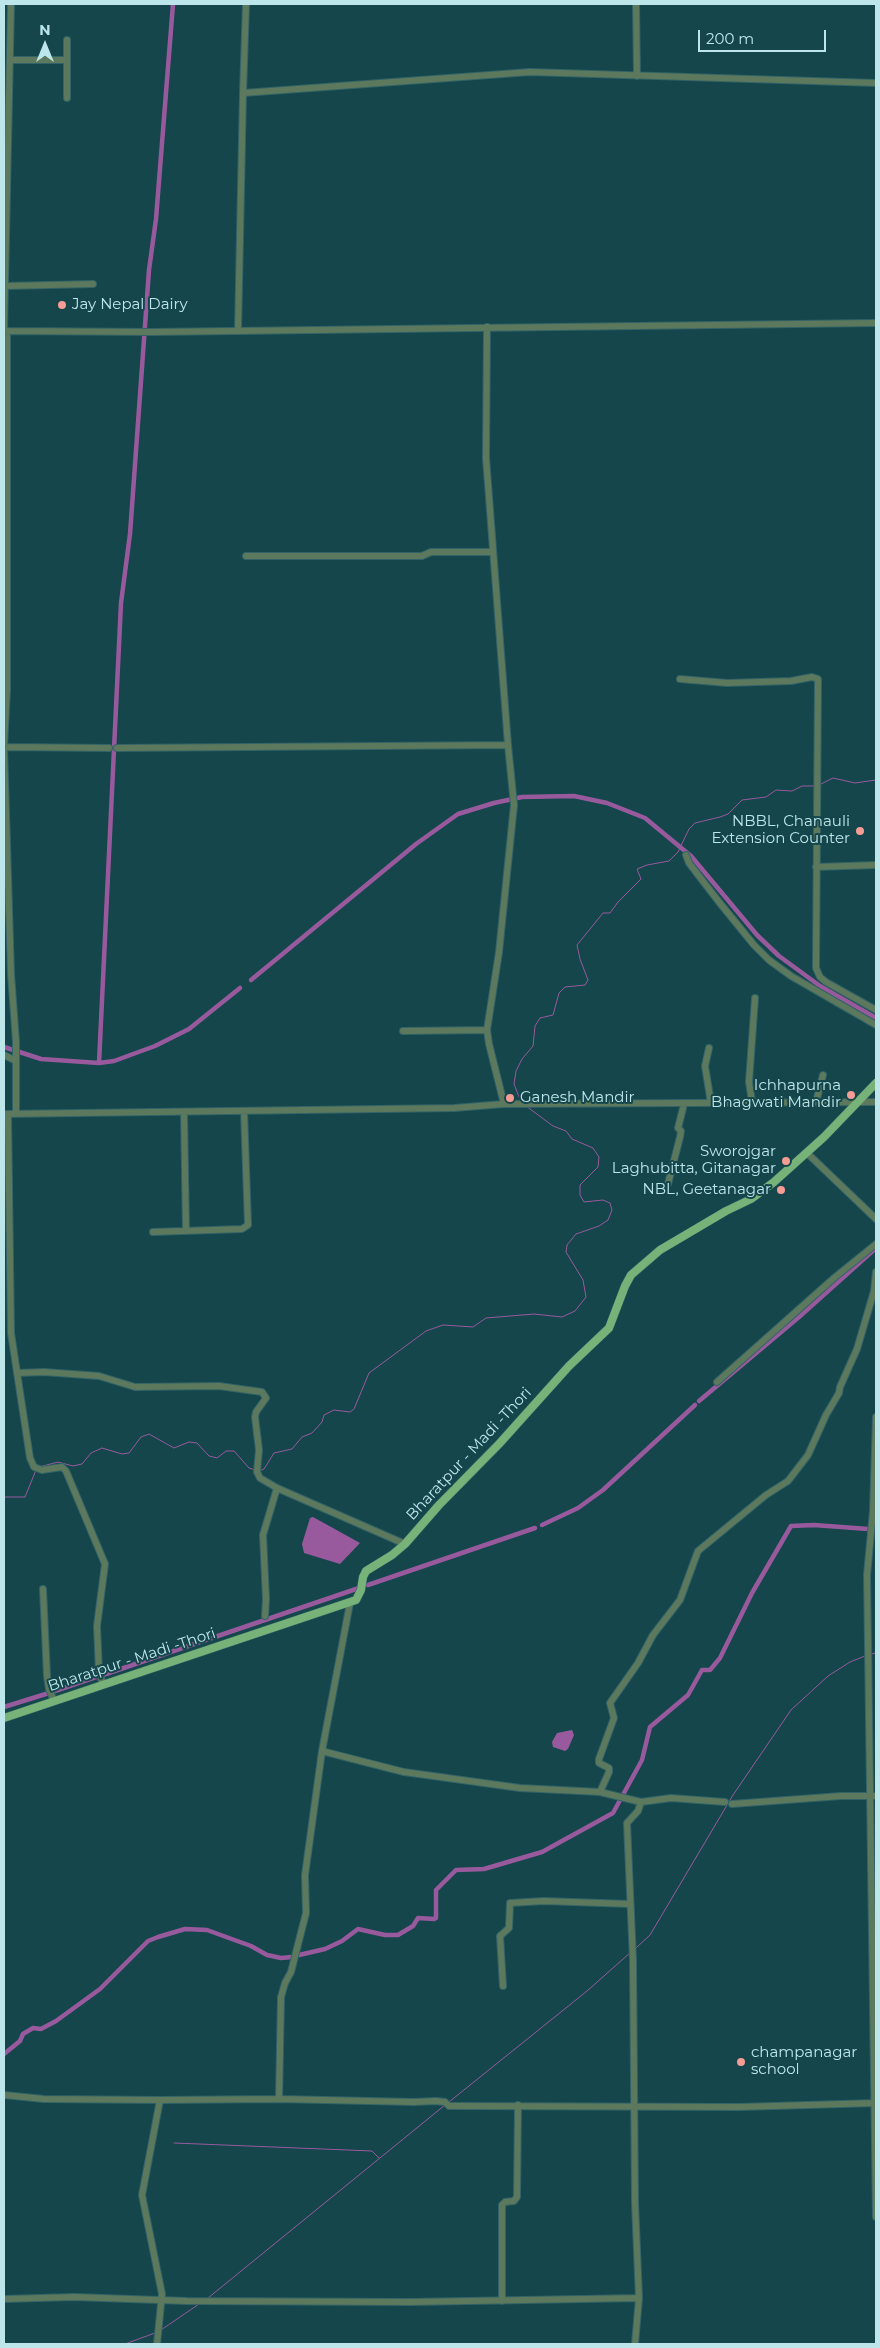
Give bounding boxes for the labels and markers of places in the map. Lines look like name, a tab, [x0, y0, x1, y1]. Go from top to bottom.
place label: Jay Nepal Dairy	[72, 296, 188, 314]
marker: Jay Nepal Dairy	[56, 299, 68, 311]
place label: NBBL, Chanauli Extension Counter	[712, 813, 850, 848]
marker: NBBL, Chanauli Extension Counter	[854, 825, 866, 837]
place label: Ichhapurna Bhagwati Mandir	[711, 1077, 841, 1112]
place label: Ganesh Mandir	[520, 1089, 635, 1107]
marker: Ichhapurna Bhagwati Mandir	[845, 1089, 857, 1101]
marker: Ganesh Mandir	[504, 1092, 516, 1104]
place label: Sworojgar Laghubitta, Gitanagar	[612, 1143, 776, 1178]
marker: Sworojgar Laghubitta, Gitanagar	[780, 1155, 792, 1167]
place label: NBL, Geetanagar	[643, 1181, 771, 1199]
marker: NBL, Geetanagar	[775, 1184, 787, 1196]
place label: champanagar school	[751, 2044, 857, 2079]
marker: champanagar school	[735, 2056, 747, 2068]

